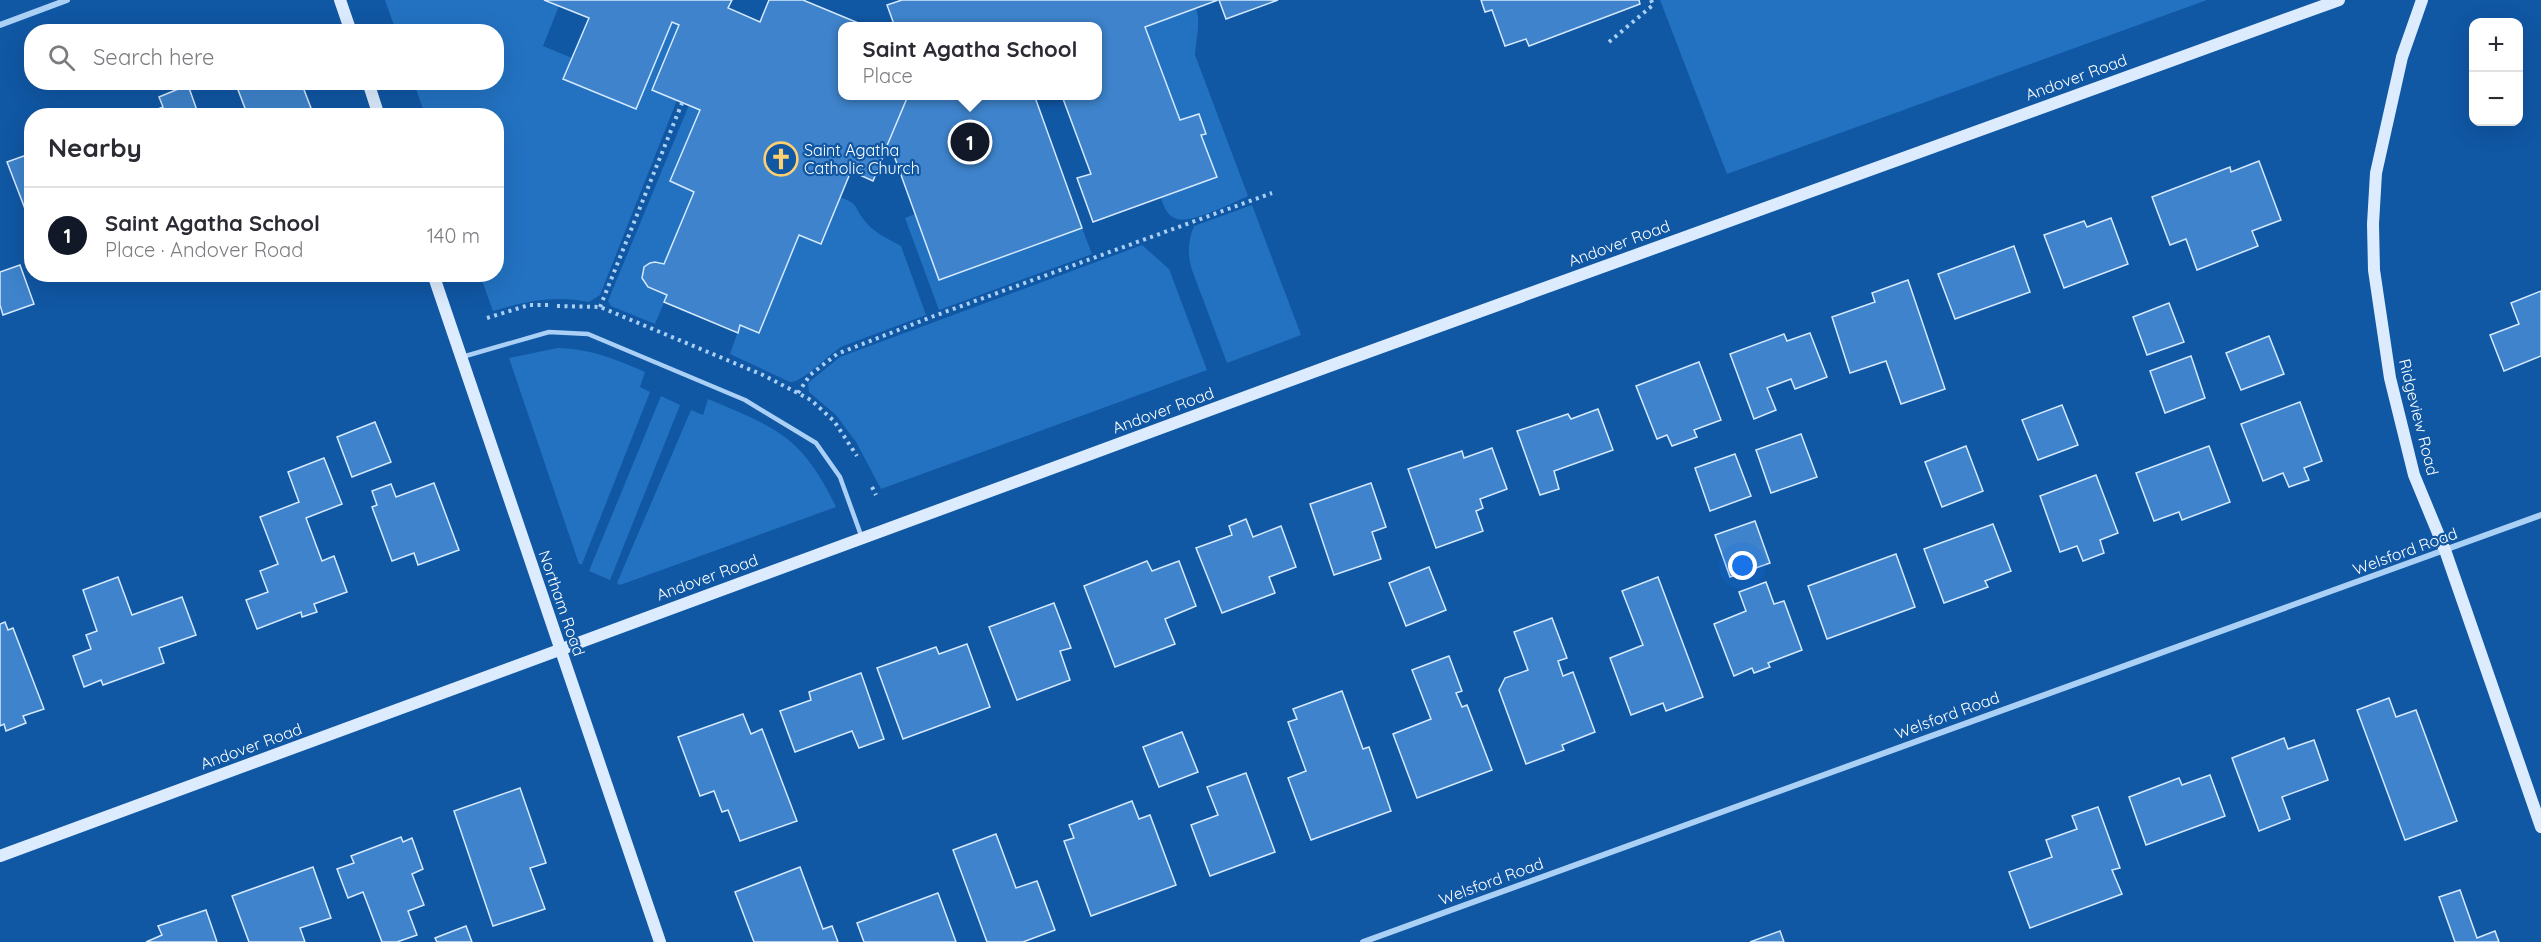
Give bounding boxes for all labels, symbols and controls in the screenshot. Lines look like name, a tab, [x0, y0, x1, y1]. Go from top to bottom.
map controls	[2469, 18, 2523, 126]
button: +	[2469, 18, 2523, 72]
popup	[838, 22, 1102, 100]
search box	[24, 24, 504, 90]
text: Saint Agatha School	[863, 35, 1077, 63]
icon: search	[45, 41, 78, 74]
text: Search here	[93, 43, 214, 71]
street label: Andover Road	[2023, 49, 2129, 105]
text: Place	[863, 63, 913, 88]
button: −	[2469, 72, 2523, 126]
pin: 1	[950, 120, 990, 164]
text: Nearby	[48, 131, 142, 164]
place label: Saint Agatha Catholic Church	[804, 140, 920, 178]
church icon: Saint Agatha Catholic Church	[763, 141, 799, 177]
text: Saint Agatha School	[105, 209, 320, 237]
street label: Andover Road	[1566, 215, 1672, 271]
text: 1	[64, 223, 71, 248]
text: 140 m	[427, 223, 480, 248]
text: Place · Andover Road	[105, 237, 303, 262]
street label: Ridgeview Road	[2395, 357, 2443, 477]
street label: Andover Road	[1110, 382, 1216, 438]
street label: Welsford Road	[2350, 523, 2460, 579]
street label: Northam Road	[535, 548, 589, 658]
street label: Andover Road	[654, 549, 760, 605]
your location	[1728, 551, 1757, 580]
street label: Welsford Road	[1892, 687, 2002, 743]
street label: Andover Road	[198, 718, 304, 774]
street label: Welsford Road	[1436, 853, 1546, 909]

